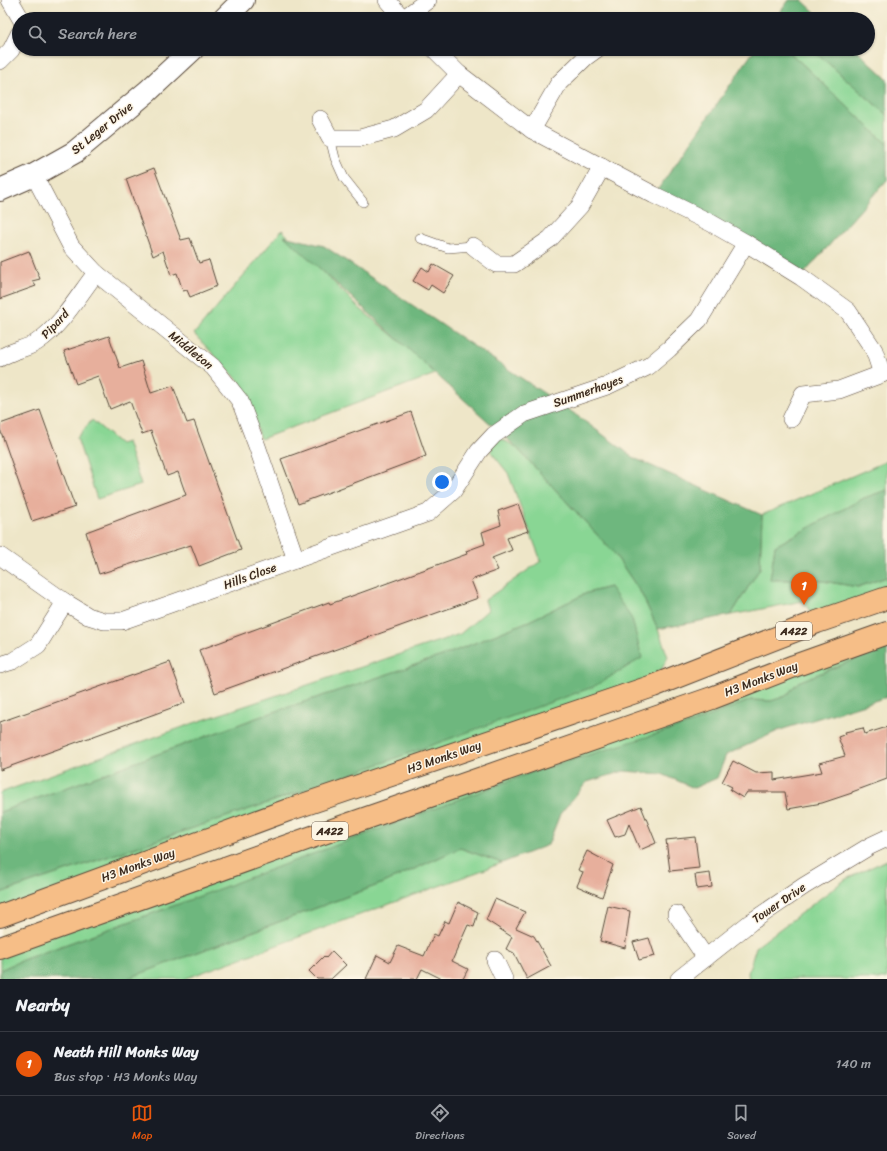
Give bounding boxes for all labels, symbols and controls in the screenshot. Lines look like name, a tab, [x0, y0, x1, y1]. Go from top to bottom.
search box	[12, 12, 875, 56]
text: Search here	[58, 21, 137, 47]
icon: search	[26, 23, 48, 45]
street label: St Leger Drive	[66, 96, 138, 160]
street label: Pipard	[35, 303, 75, 344]
street label: Middleton	[163, 325, 219, 376]
street label: Summerhayes	[550, 368, 626, 414]
your location	[432, 472, 452, 492]
street label: Hills Close	[220, 556, 280, 596]
pin: 1	[791, 572, 817, 605]
road number: A422	[776, 622, 812, 640]
street label: H3 Monks Way	[721, 655, 802, 703]
street label: H3 Monks Way	[404, 734, 485, 780]
road number: A422	[312, 822, 348, 840]
street label: H3 Monks Way	[98, 841, 179, 889]
street label: Tower Drive	[747, 877, 811, 929]
text: Nearby	[16, 990, 70, 1020]
text: Neath Hill Monks Way	[54, 1039, 199, 1065]
text: 1	[26, 1052, 32, 1075]
text: 140 m	[836, 1052, 871, 1075]
text: Bus stop · H3 Monks Way	[54, 1065, 197, 1088]
tab: Map	[131, 1102, 153, 1145]
tab: Directions	[415, 1102, 465, 1145]
tab: Saved	[727, 1102, 756, 1145]

